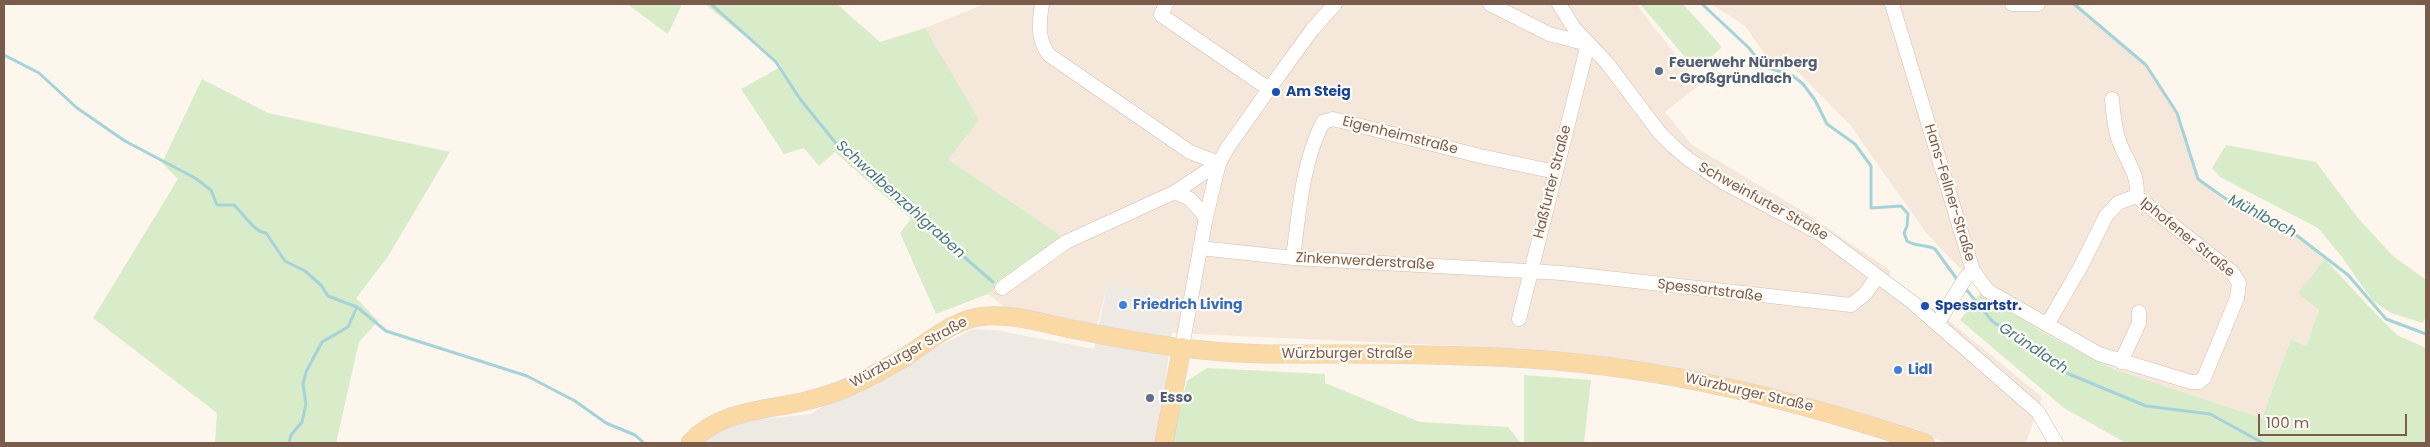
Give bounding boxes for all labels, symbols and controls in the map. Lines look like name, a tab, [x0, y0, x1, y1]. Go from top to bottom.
place label: Feuerwehr Nürnberg - Großgründlach	[1669, 55, 1817, 88]
marker: Feuerwehr Nürnberg - Großgründlach	[1653, 65, 1665, 77]
place label: Am Steig	[1286, 84, 1351, 100]
marker: Am Steig	[1270, 86, 1282, 98]
street label: Eigenheimstraße	[1340, 114, 1460, 158]
street label: Hans-Fellner-Straße	[1920, 122, 1978, 264]
street label: Haßfurter Straße	[1531, 123, 1575, 241]
water label: Schwalbenzahlgraben	[832, 137, 968, 263]
street label: Schweinfurter Straße	[1695, 159, 1831, 245]
water label: Mühlbach	[2225, 191, 2299, 243]
street label: Iphofener Straße	[2136, 195, 2238, 281]
street label: Zinkenwerderstraße	[1295, 250, 1435, 274]
street label: Spessartstraße	[1656, 276, 1764, 306]
place label: Friedrich Living	[1133, 297, 1243, 313]
place label: Spessartstr.	[1935, 298, 2022, 314]
marker: Friedrich Living	[1117, 299, 1129, 311]
marker: Spessartstr.	[1919, 300, 1931, 312]
street label: Würzburger Straße	[848, 314, 970, 392]
water label: Gründlach	[1995, 319, 2071, 379]
street label: Würzburger Straße	[1281, 346, 1413, 362]
place label: Lidl	[1908, 362, 1932, 378]
marker: Lidl	[1892, 364, 1904, 376]
street label: Würzburger Straße	[1683, 370, 1815, 416]
place label: Esso	[1160, 390, 1192, 406]
marker: Esso	[1144, 392, 1156, 404]
scale bar	[2260, 404, 2409, 436]
text: 100 m	[2266, 412, 2309, 433]

